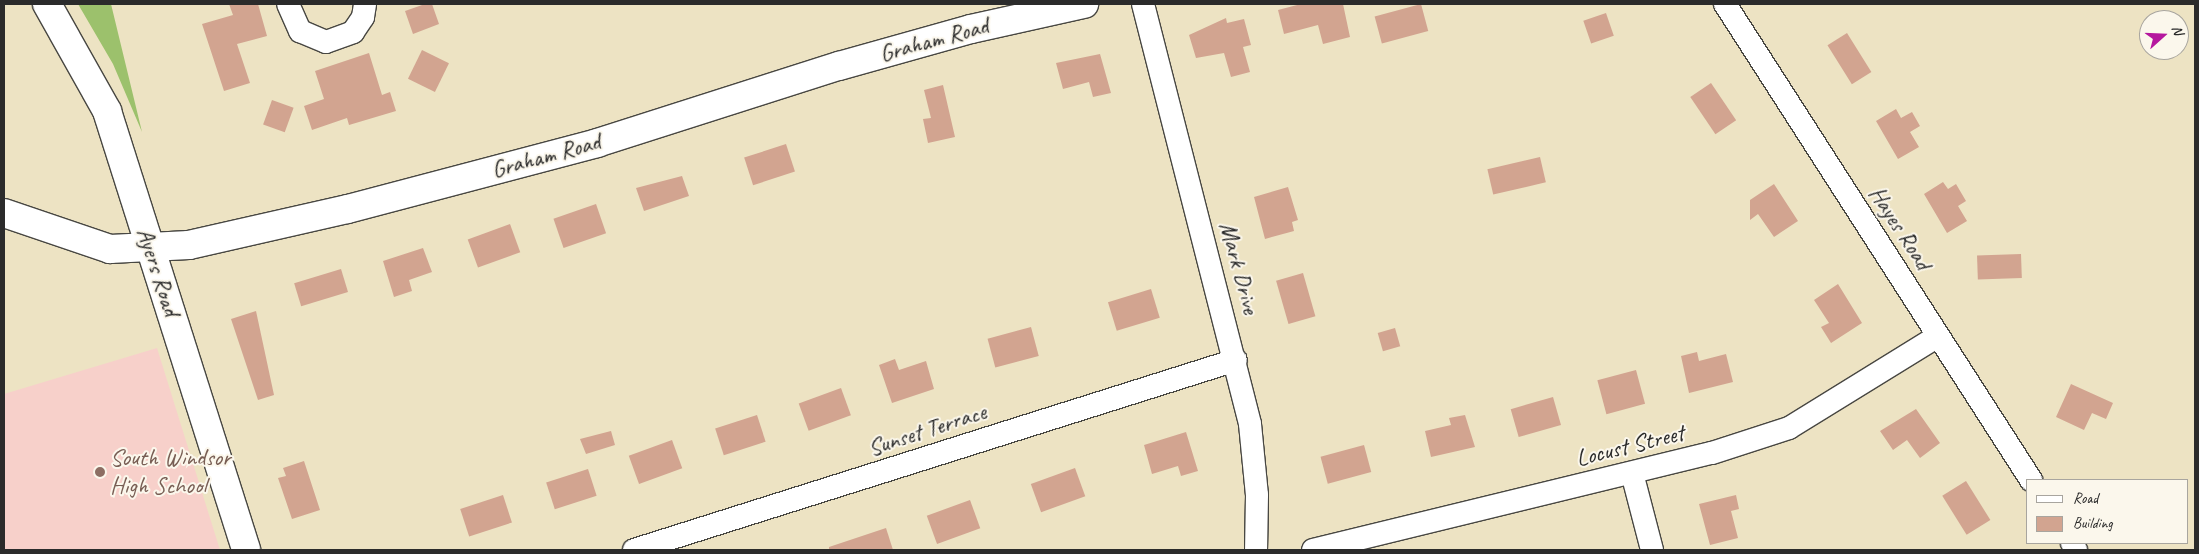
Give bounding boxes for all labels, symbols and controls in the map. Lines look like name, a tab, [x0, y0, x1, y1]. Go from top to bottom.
north arrow	[2139, 10, 2189, 60]
street label: Graham Road	[877, 12, 991, 68]
text: N	[2168, 23, 2187, 37]
street label: Graham Road	[489, 128, 603, 184]
street label: Hayes Road	[1862, 181, 1938, 275]
street label: Mark Drive	[1213, 219, 1265, 317]
street label: Ayers Road	[130, 224, 186, 320]
street label: Sunset Terrace	[865, 398, 989, 462]
street label: Locust Street	[1573, 419, 1687, 473]
place label: South Windsor High School	[110, 444, 231, 500]
marker: South Windsor High School	[94, 466, 106, 478]
legend	[2026, 479, 2189, 544]
text: Road	[2073, 489, 2098, 508]
text: Building	[2073, 514, 2112, 533]

